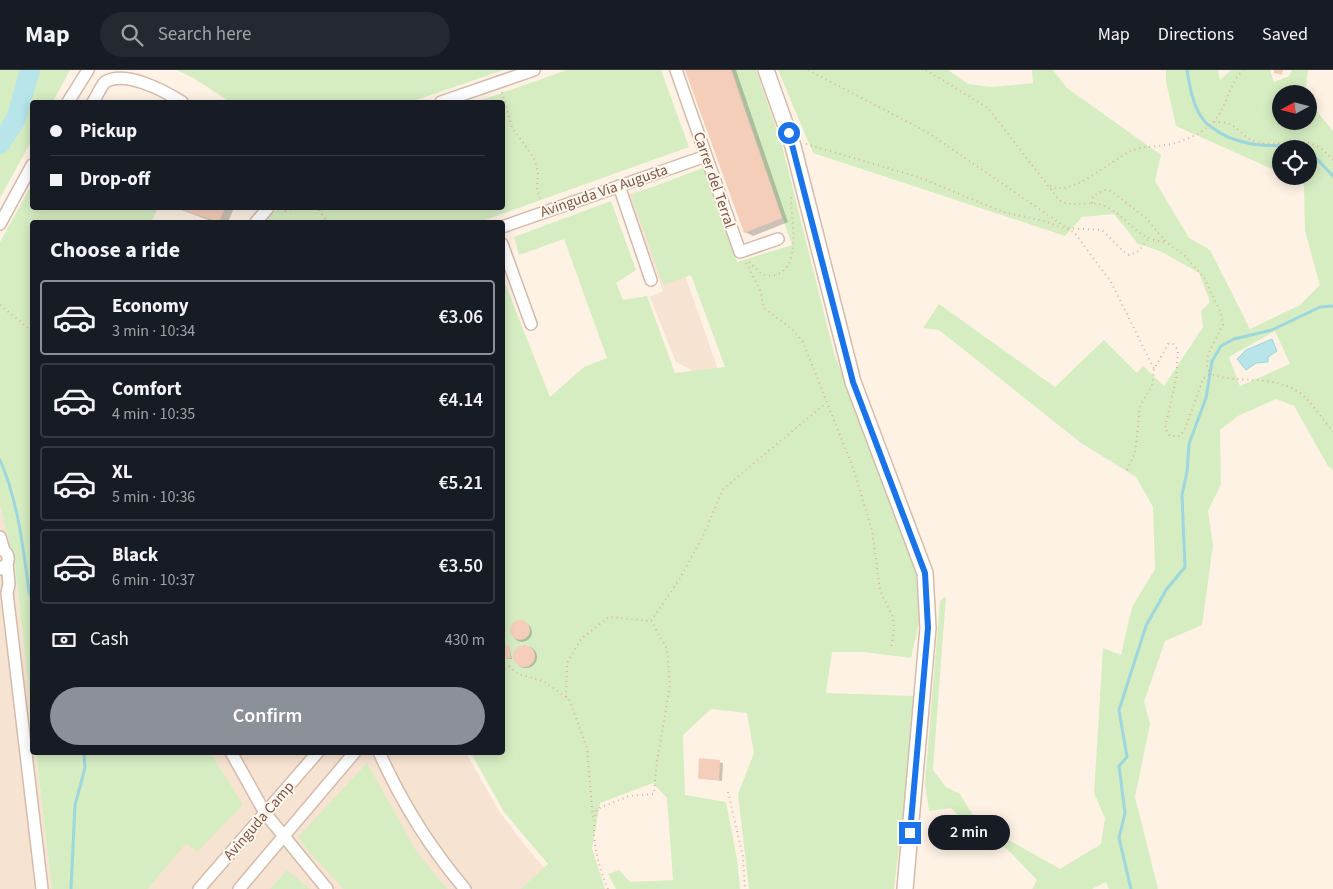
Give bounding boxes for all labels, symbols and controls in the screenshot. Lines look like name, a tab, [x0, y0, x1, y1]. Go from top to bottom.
search box	[100, 12, 450, 57]
text: Map	[25, 17, 70, 52]
icon: search	[118, 21, 146, 49]
text: Search here	[158, 21, 251, 48]
text: Map	[1098, 22, 1130, 47]
text: Directions	[1158, 22, 1234, 47]
text: Saved	[1262, 22, 1308, 47]
north arrow	[1272, 85, 1318, 130]
map controls	[1272, 85, 1317, 185]
text: Pickup	[80, 118, 137, 145]
route start	[778, 122, 800, 144]
street label: Carrer del Terral	[688, 129, 740, 231]
button: locate	[1272, 140, 1317, 185]
street label: Avinguda Via Augusta	[537, 159, 671, 223]
text: Drop-off	[80, 166, 150, 193]
text: Choose a ride	[50, 234, 180, 266]
text: Economy	[112, 293, 189, 320]
icon: car	[52, 295, 97, 340]
text: €3.06	[439, 304, 483, 331]
text: 3 min · 10:34	[112, 320, 195, 342]
text: Comfort	[112, 376, 182, 403]
icon: car	[52, 378, 97, 423]
text: €4.14	[439, 387, 483, 414]
text: 4 min · 10:35	[112, 403, 195, 425]
text: XL	[112, 459, 133, 486]
icon: car	[52, 461, 97, 506]
text: €5.21	[439, 470, 483, 497]
text: 5 min · 10:36	[112, 486, 195, 508]
text: Black	[112, 542, 158, 569]
icon: car	[52, 544, 97, 589]
text: €3.50	[439, 553, 483, 580]
text: 6 min · 10:37	[112, 569, 195, 591]
icon: cash	[50, 626, 78, 654]
text: Cash	[90, 626, 129, 653]
text: 430 m	[445, 629, 485, 651]
button: Confirm	[50, 687, 485, 745]
street label: Avinguda Camp	[219, 777, 299, 865]
callout: 2 min	[928, 816, 1010, 850]
text: 2 min	[950, 821, 988, 843]
route end	[899, 822, 921, 844]

